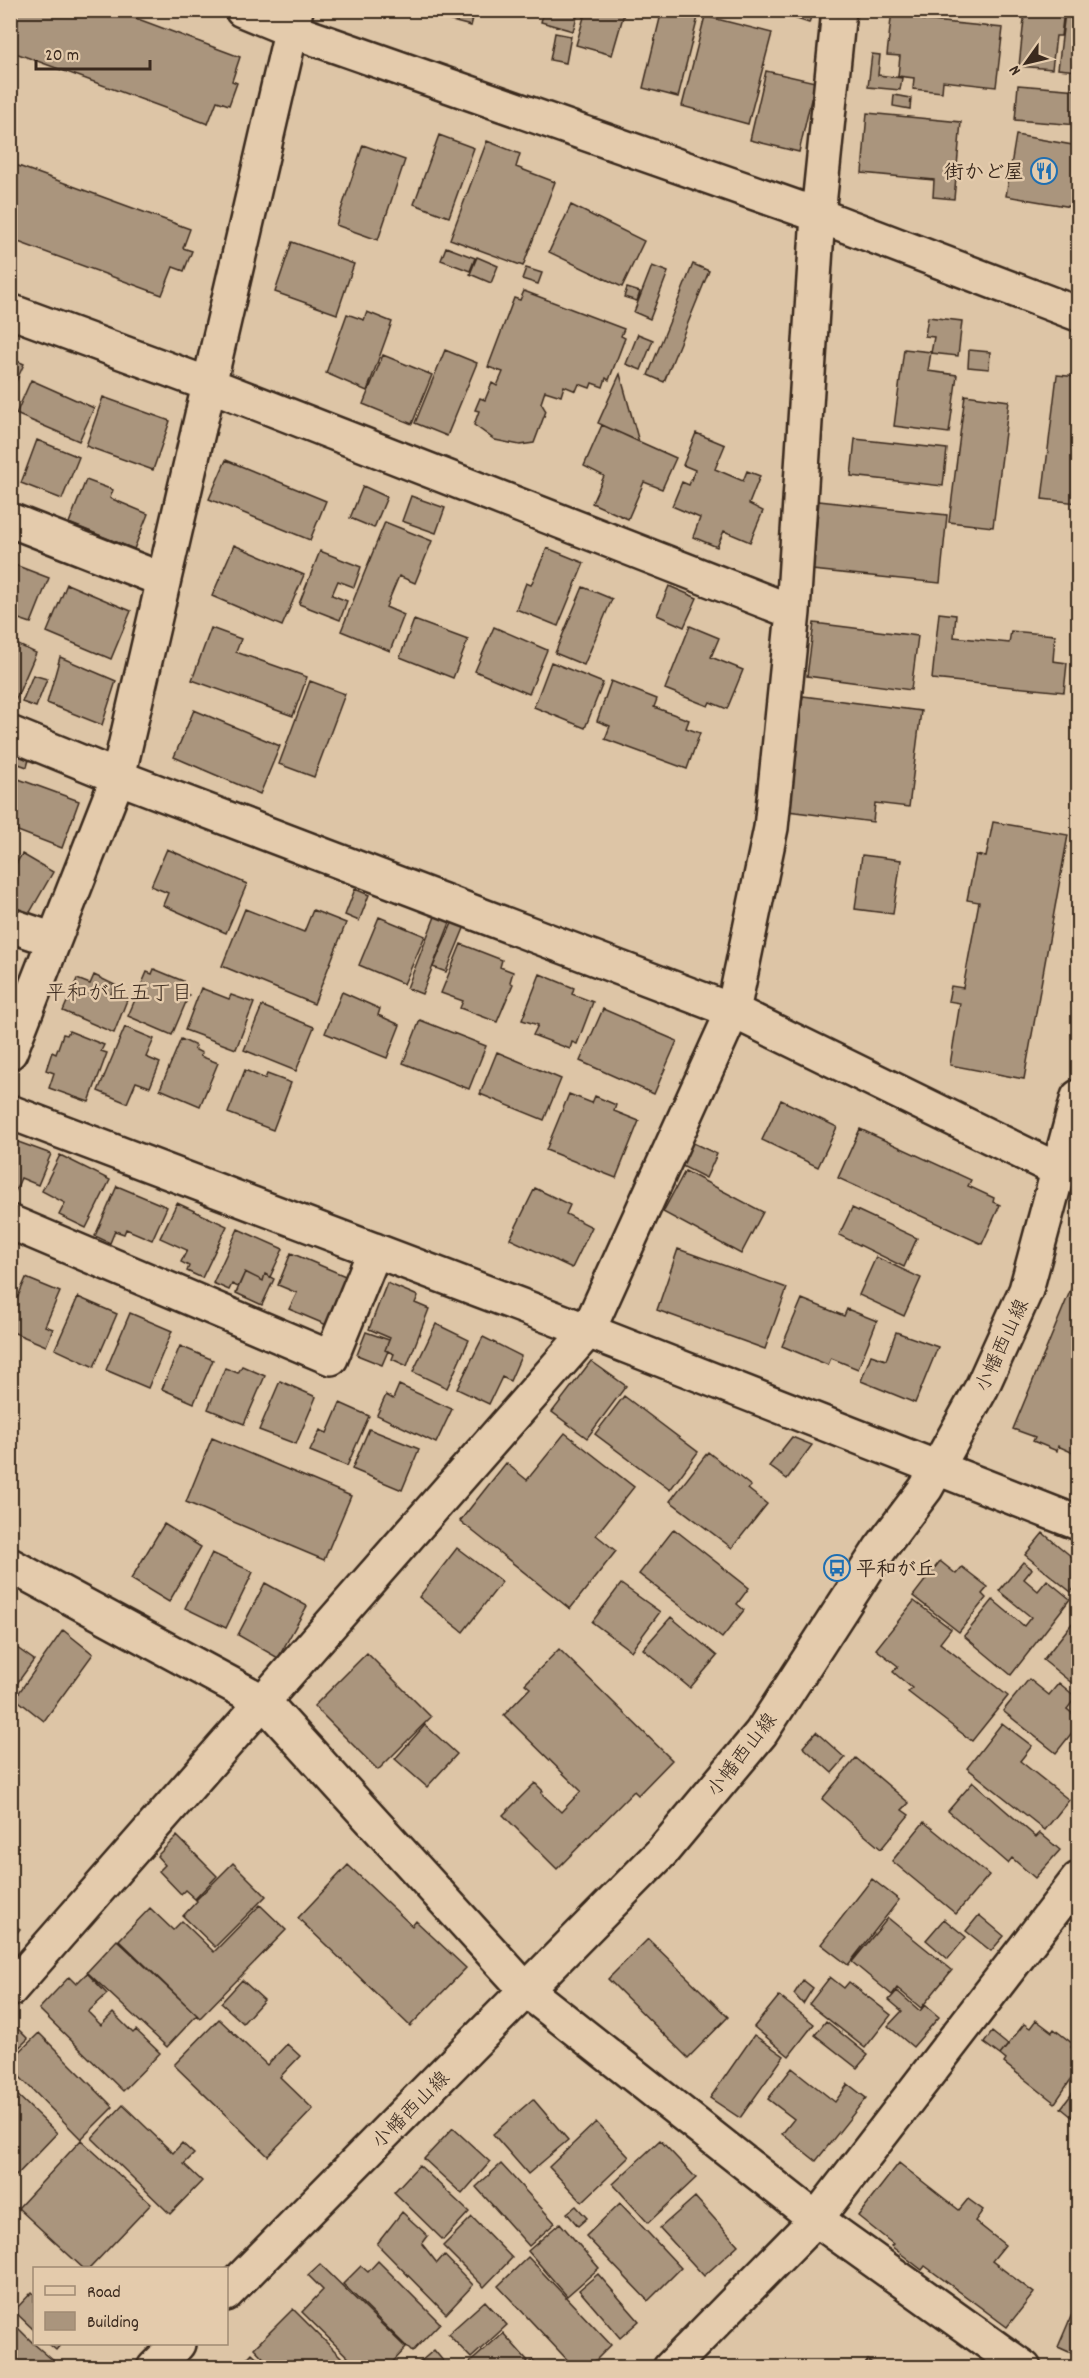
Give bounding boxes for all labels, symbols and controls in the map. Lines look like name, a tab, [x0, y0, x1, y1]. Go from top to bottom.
scale bar	[36, 33, 150, 71]
north arrow	[996, 33, 1056, 93]
text: 20 m	[45, 44, 79, 69]
text: N	[1004, 60, 1027, 80]
restaurant icon: 街かど屋	[1029, 156, 1059, 186]
place label: 街かど屋	[944, 160, 1024, 188]
district label: 平和が丘五丁目	[46, 980, 193, 1010]
street label: 小幡西山線	[970, 1295, 1038, 1397]
bus stop icon: 平和が丘	[822, 1553, 852, 1583]
place label: 平和が丘	[856, 1557, 936, 1585]
street label: 小幡西山線	[702, 1708, 785, 1804]
street label: 小幡西山線	[367, 2066, 457, 2156]
legend	[33, 2267, 228, 2345]
text: Road	[87, 2281, 121, 2306]
text: Building	[87, 2311, 139, 2336]

